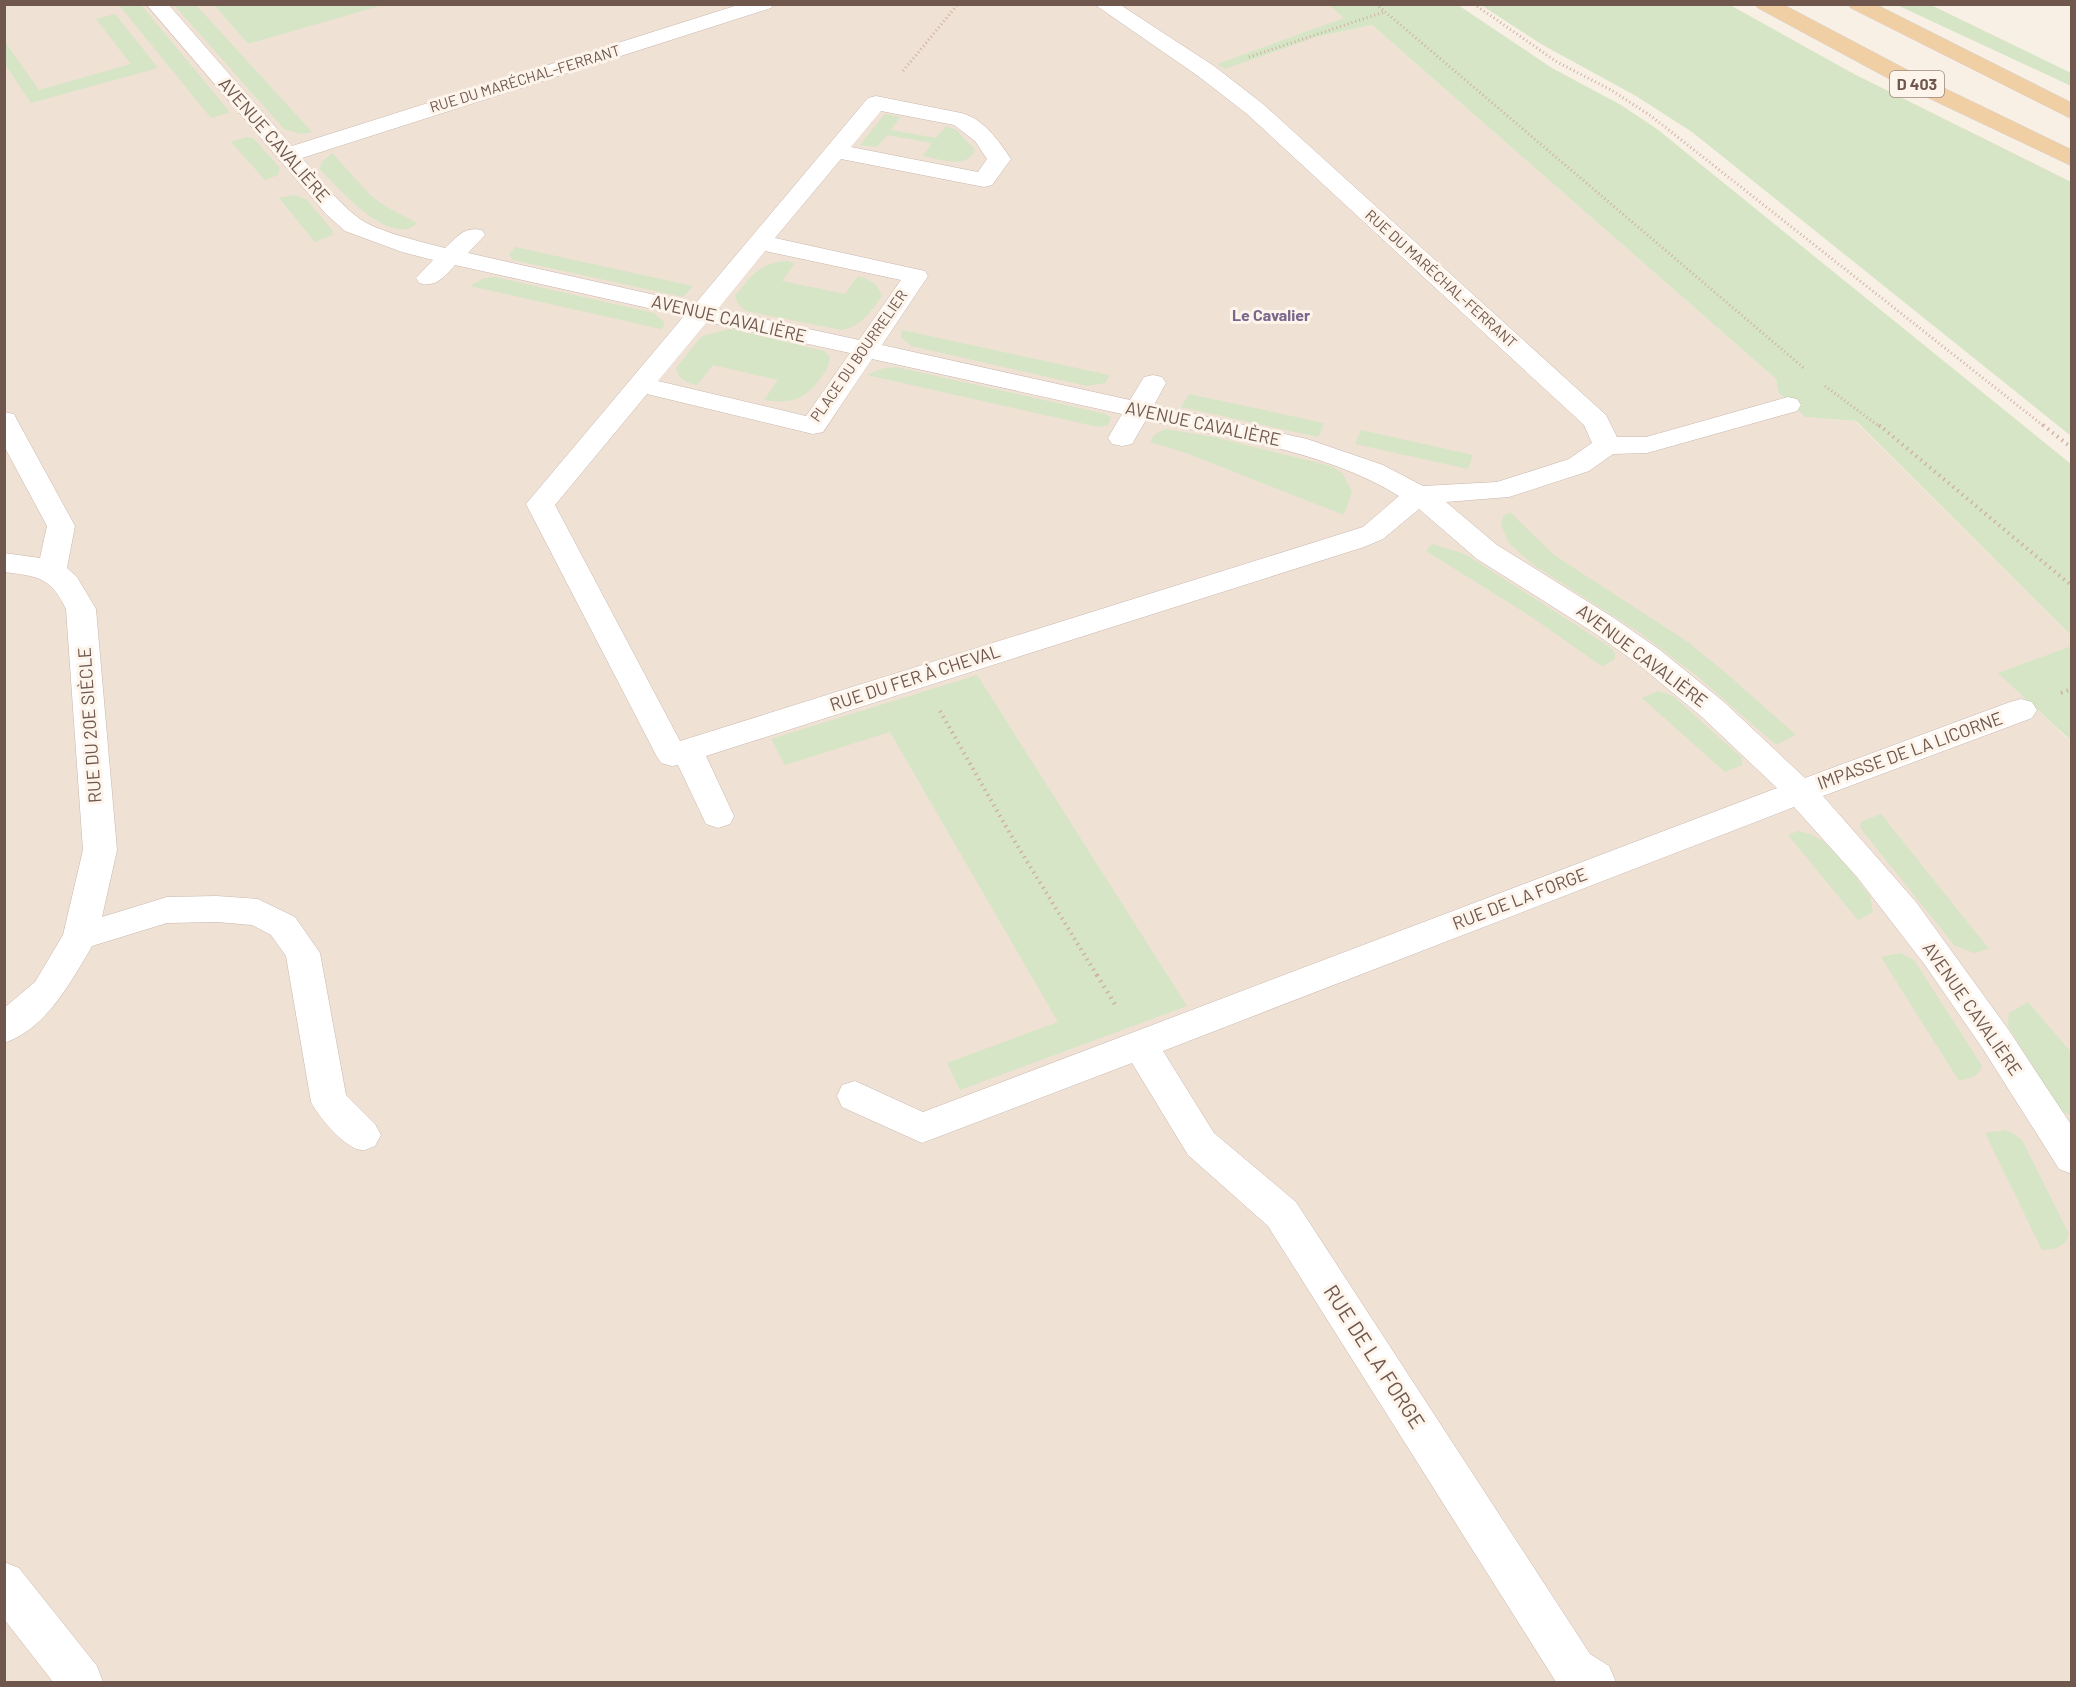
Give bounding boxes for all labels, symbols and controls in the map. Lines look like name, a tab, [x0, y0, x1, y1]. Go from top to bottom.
street label: RUE DU MARÉCHAL-FERRANT	[427, 41, 622, 116]
road number: D 403	[1890, 71, 1944, 97]
street label: AVENUE CAVALIÈRE	[215, 72, 335, 206]
street label: RUE DU MARÉCHAL-FERRANT	[1362, 205, 1521, 351]
street label: PLACE DU BOURRELIER	[806, 286, 910, 425]
street label: AVENUE CAVALIÈRE	[650, 290, 809, 347]
district label: Le Cavalier	[1232, 305, 1310, 324]
street label: AVENUE CAVALIÈRE	[1124, 396, 1283, 450]
street label: AVENUE CAVALIÈRE	[1573, 599, 1712, 712]
street label: RUE DU FER À CHEVAL	[827, 639, 1003, 715]
street label: RUE DU 20E SIÈCLE	[73, 647, 105, 804]
street label: IMPASSE DE LA LICORNE	[1814, 706, 2005, 794]
street label: RUE DE LA FORGE	[1449, 862, 1590, 934]
street label: AVENUE CAVALIÈRE	[1918, 937, 2027, 1080]
street label: RUE DE LA FORGE	[1319, 1280, 1431, 1433]

